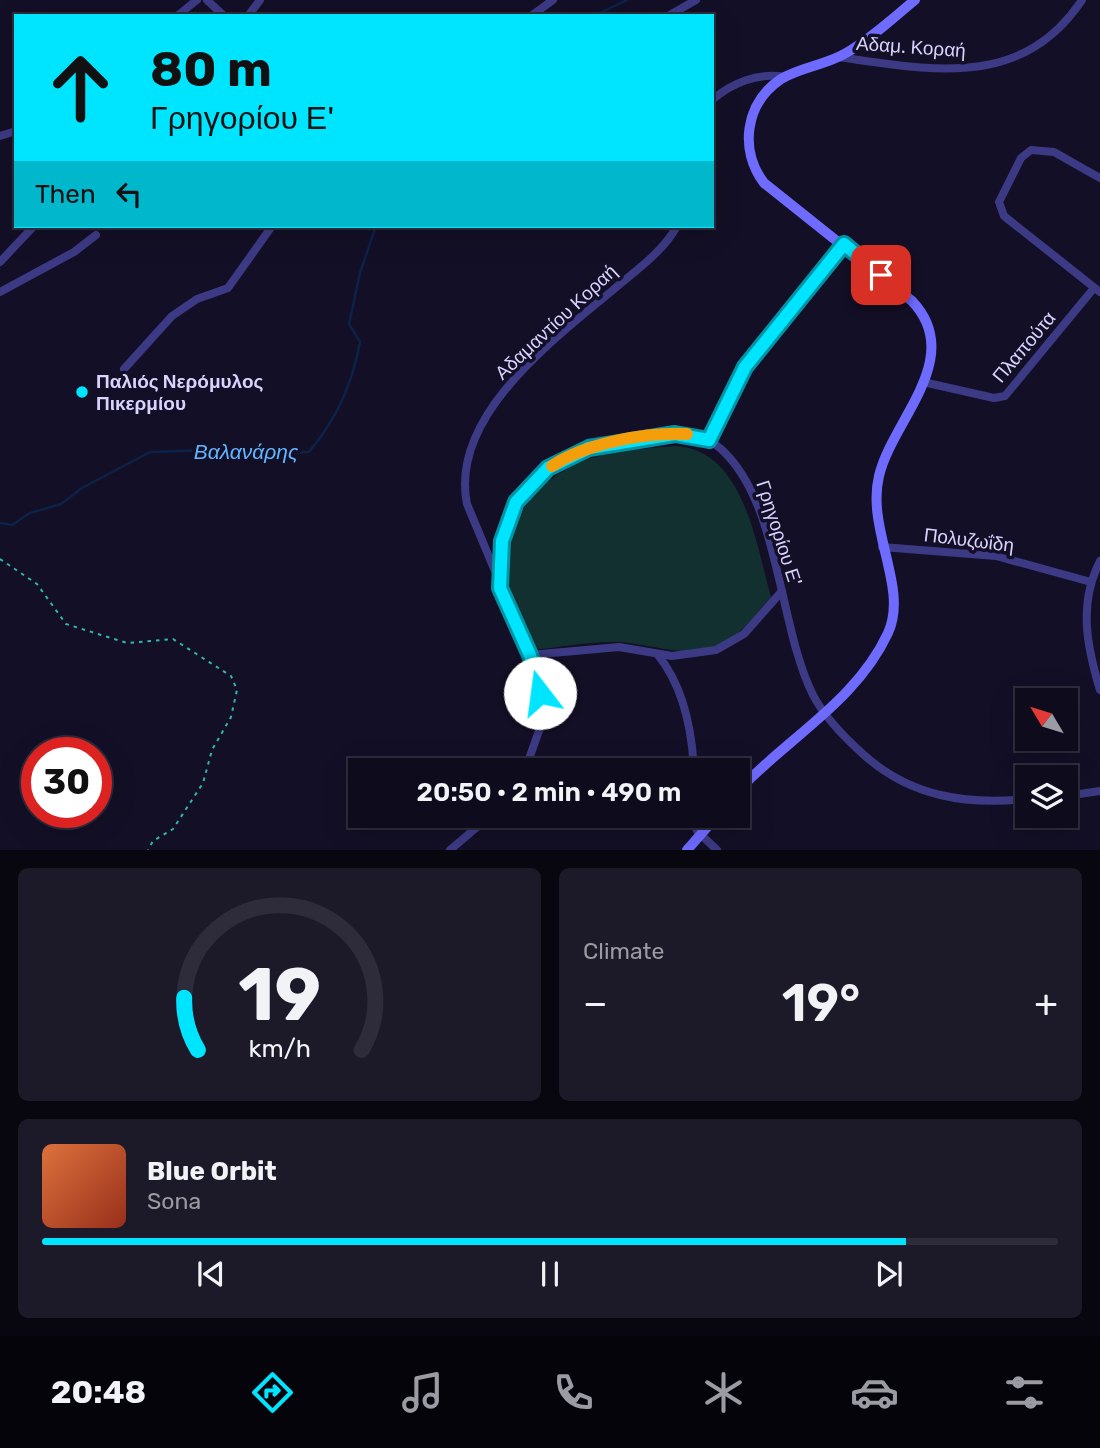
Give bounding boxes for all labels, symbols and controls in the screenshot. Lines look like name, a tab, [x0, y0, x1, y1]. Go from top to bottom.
street label: Αδαμ. Κοραή	[855, 32, 967, 62]
text: 80 m	[150, 40, 272, 98]
icon: ahead	[35, 42, 126, 133]
text: Γρηγορίου Ε'	[150, 99, 334, 137]
icon: left	[110, 175, 148, 213]
text: Then	[35, 179, 96, 210]
pin	[851, 245, 911, 305]
icon: arrive	[862, 256, 900, 294]
street label: Αδαμαντίου Κοραή	[490, 260, 622, 384]
street label: Πλαπούτα	[988, 307, 1060, 387]
place label: Παλιός Νερόμυλος Πικερμίου	[96, 370, 264, 415]
marker: Παλιός Νερόμυλος Πικερμίου	[74, 384, 90, 400]
water label: Βαλανάρης	[194, 439, 299, 464]
street label: Γρηγορίου Ε'	[751, 477, 807, 589]
street label: Πολυζωΐδη	[923, 523, 1015, 557]
position arrow	[503, 656, 577, 730]
north arrow	[1015, 688, 1078, 751]
map controls	[1015, 688, 1078, 828]
speed limit sign: 30	[21, 737, 112, 828]
button: layers	[1015, 765, 1078, 828]
text: 20:50 · 2 min · 490 m	[417, 777, 681, 808]
text: Climate	[583, 937, 664, 965]
text: 19	[238, 953, 321, 1039]
text: 19°	[782, 972, 860, 1034]
text: −	[583, 980, 608, 1026]
text: +	[1034, 980, 1058, 1026]
text: km/h	[248, 1034, 311, 1063]
text: Blue Orbit	[147, 1156, 277, 1187]
text: Sona	[147, 1187, 201, 1215]
icon: previous	[192, 1255, 230, 1293]
icon: pause	[531, 1255, 569, 1293]
icon: next	[870, 1255, 908, 1293]
icon: directions	[248, 1368, 297, 1417]
icon: music	[398, 1368, 447, 1417]
icon: phone	[549, 1368, 598, 1417]
icon: climate	[699, 1368, 748, 1417]
icon: car	[850, 1368, 899, 1417]
icon: filters	[1000, 1368, 1049, 1417]
text: 20:48	[51, 1373, 146, 1411]

